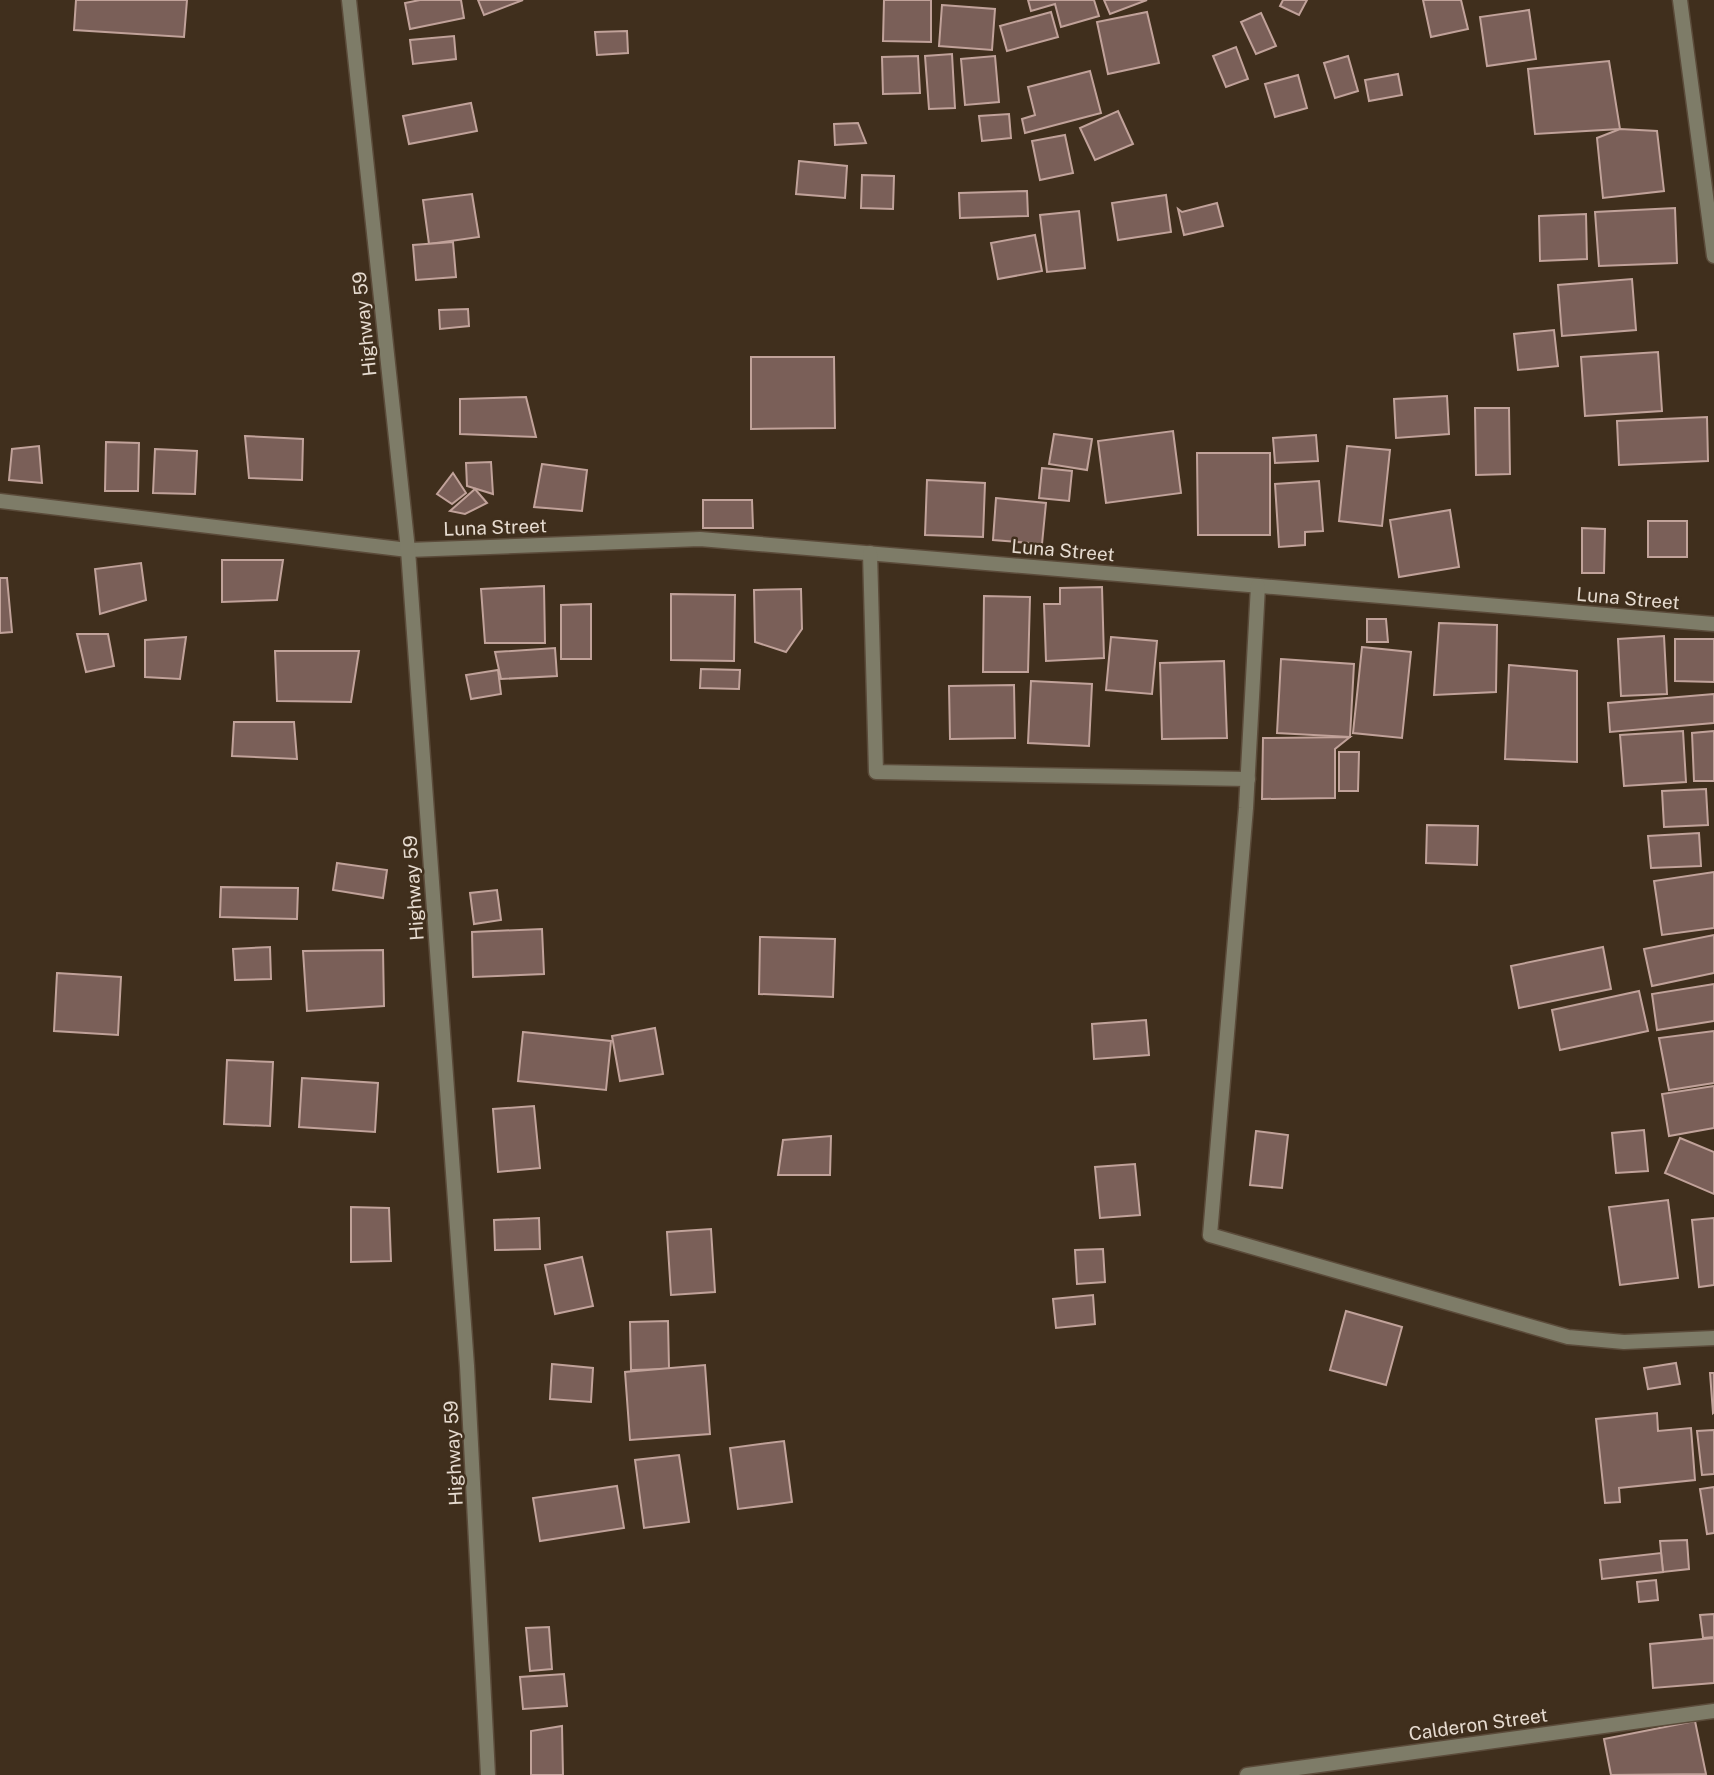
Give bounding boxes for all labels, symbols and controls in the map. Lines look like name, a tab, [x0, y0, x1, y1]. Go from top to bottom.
street label: Highway 59	[348, 271, 380, 377]
street label: Luna Street	[443, 514, 547, 540]
street label: Luna Street	[1010, 535, 1116, 565]
street label: Luna Street	[1575, 583, 1681, 613]
street label: Highway 59	[398, 835, 428, 941]
street label: Highway 59	[439, 1400, 467, 1506]
street label: Calderon Street	[1407, 1703, 1549, 1745]

